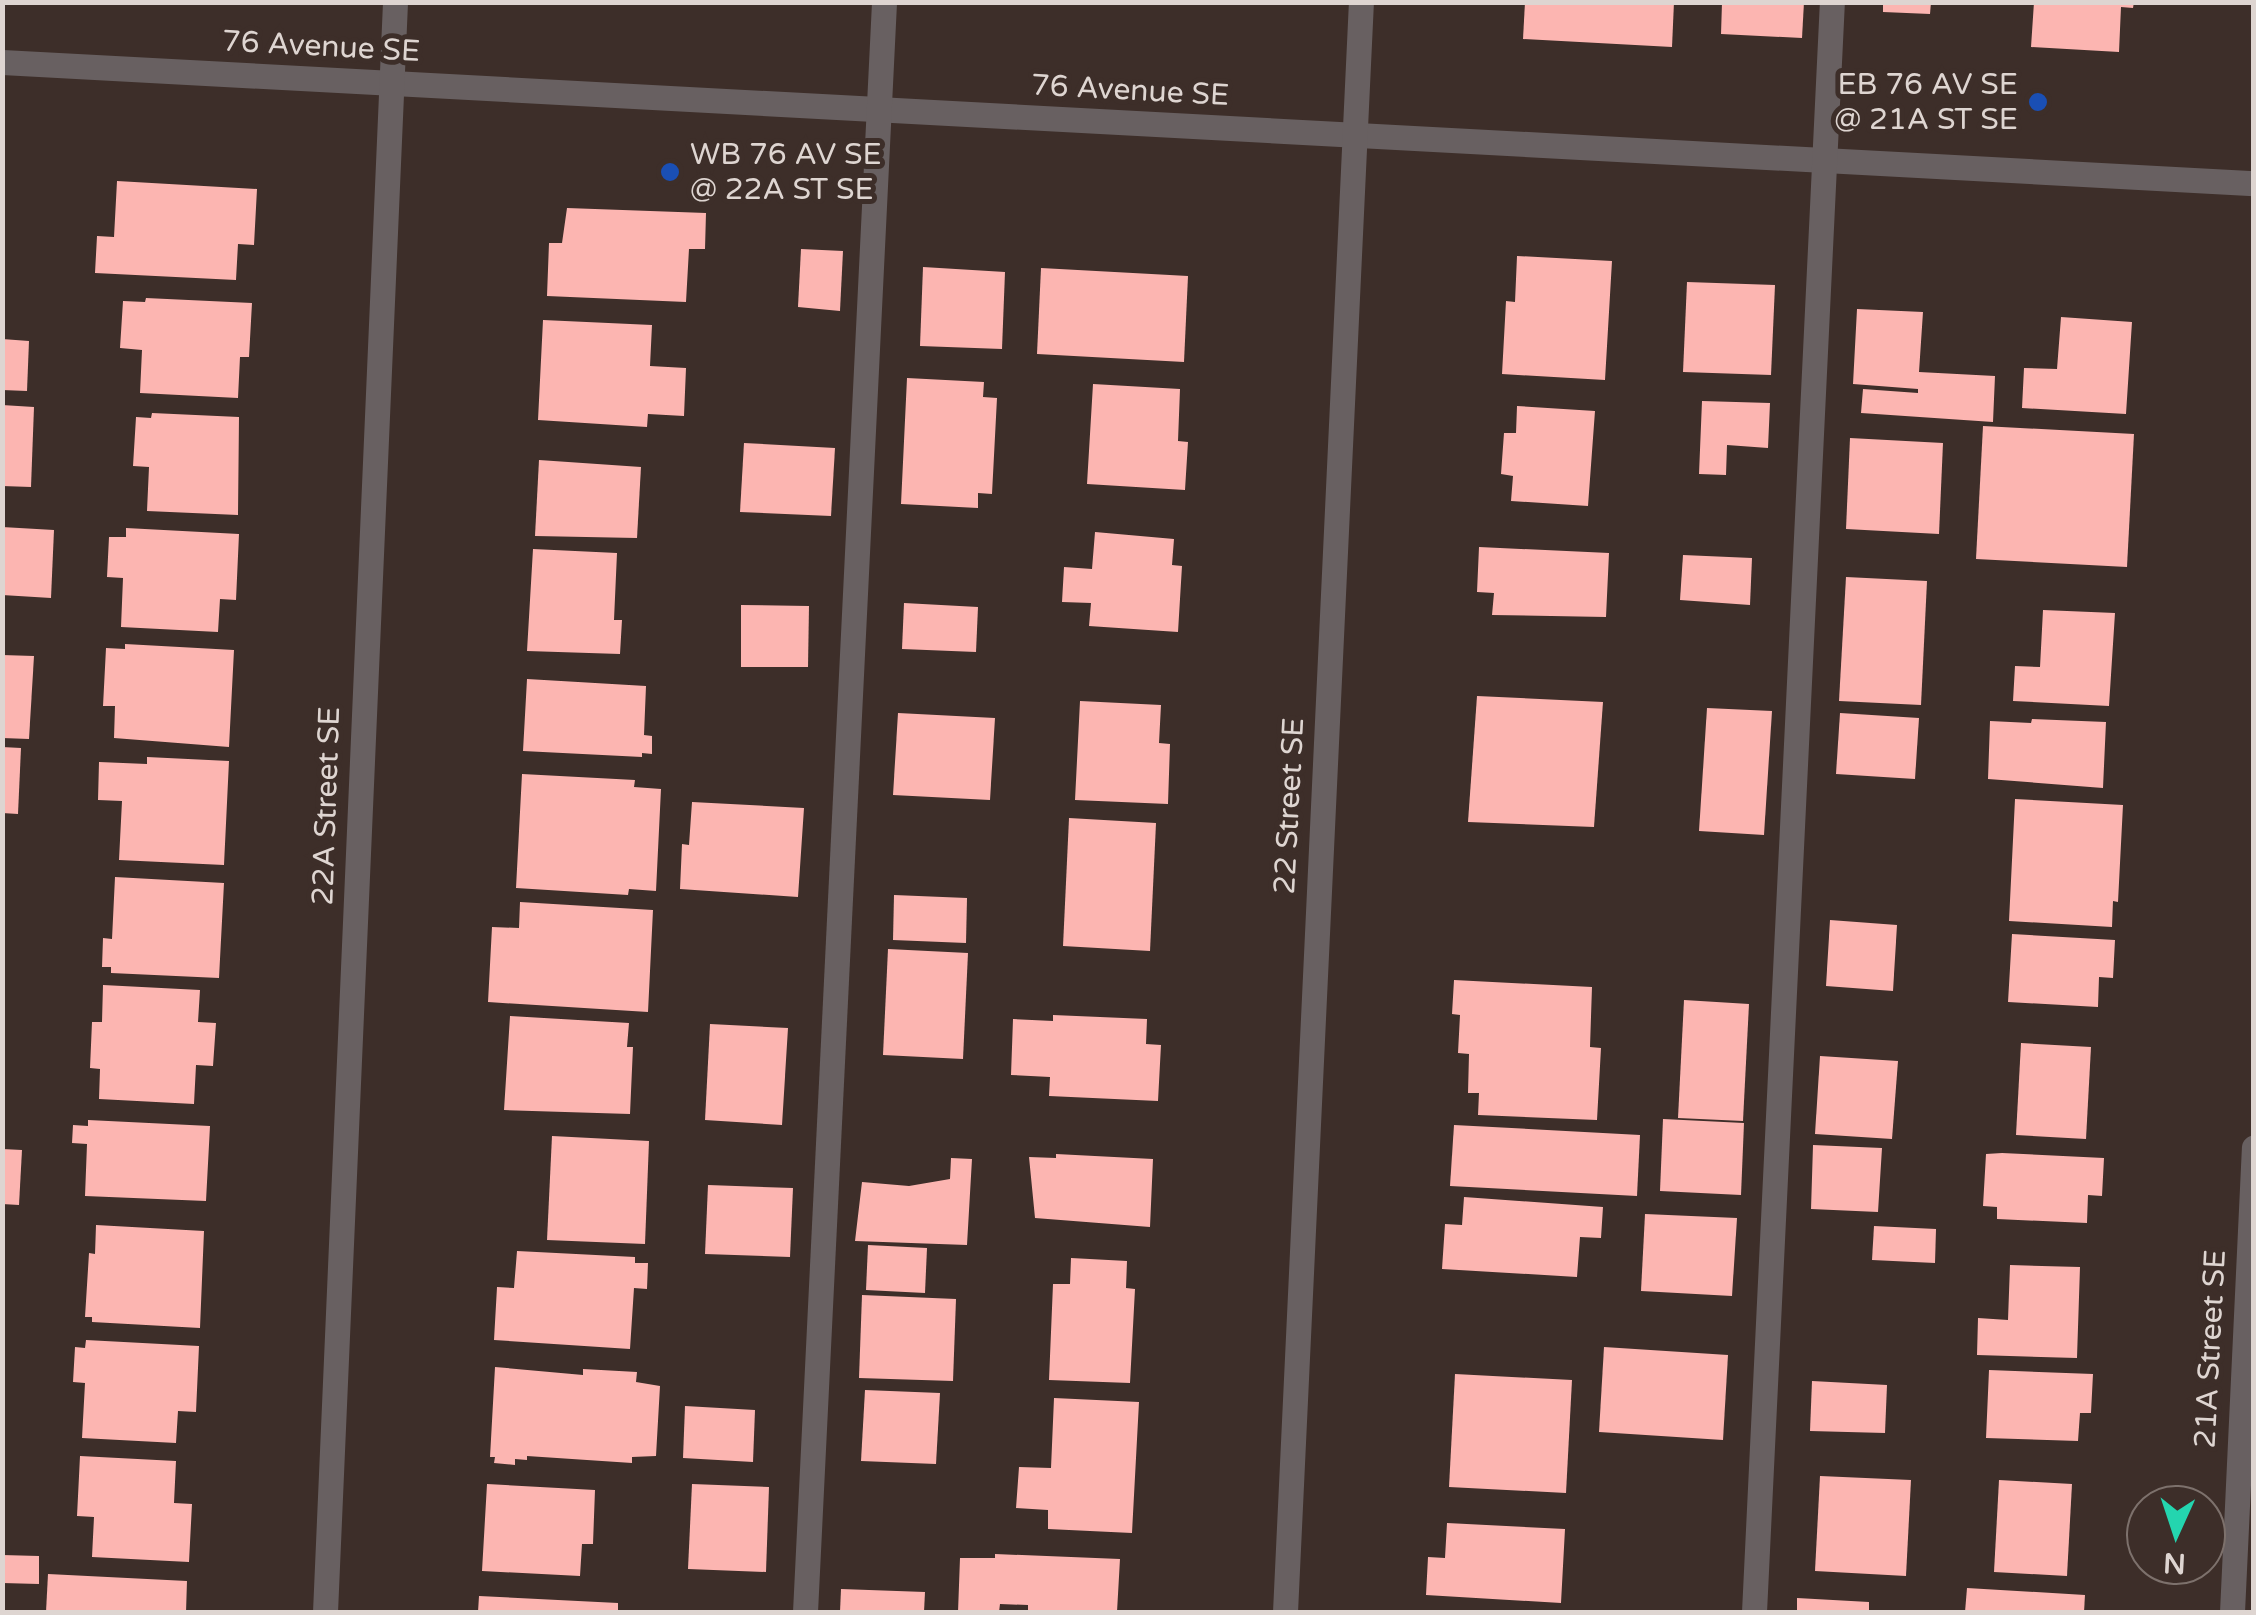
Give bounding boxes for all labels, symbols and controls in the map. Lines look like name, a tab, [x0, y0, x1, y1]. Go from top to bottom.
street label: 76 Avenue SE	[221, 24, 421, 70]
place label: EB 76 AV SE @ 21A ST SE	[1834, 67, 2018, 138]
street label: 76 Avenue SE	[1030, 68, 1230, 114]
marker: EB 76 AV SE @ 21A ST SE	[2027, 91, 2049, 113]
place label: WB 76 AV SE @ 22A ST SE	[690, 137, 882, 208]
marker: WB 76 AV SE @ 22A ST SE	[659, 161, 681, 183]
street label: 22A Street SE	[306, 706, 348, 906]
street label: 22 Street SE	[1267, 717, 1313, 895]
street label: 21A Street SE	[2188, 1249, 2234, 1449]
north arrow	[2126, 1485, 2226, 1585]
text: N	[2162, 1545, 2187, 1581]

